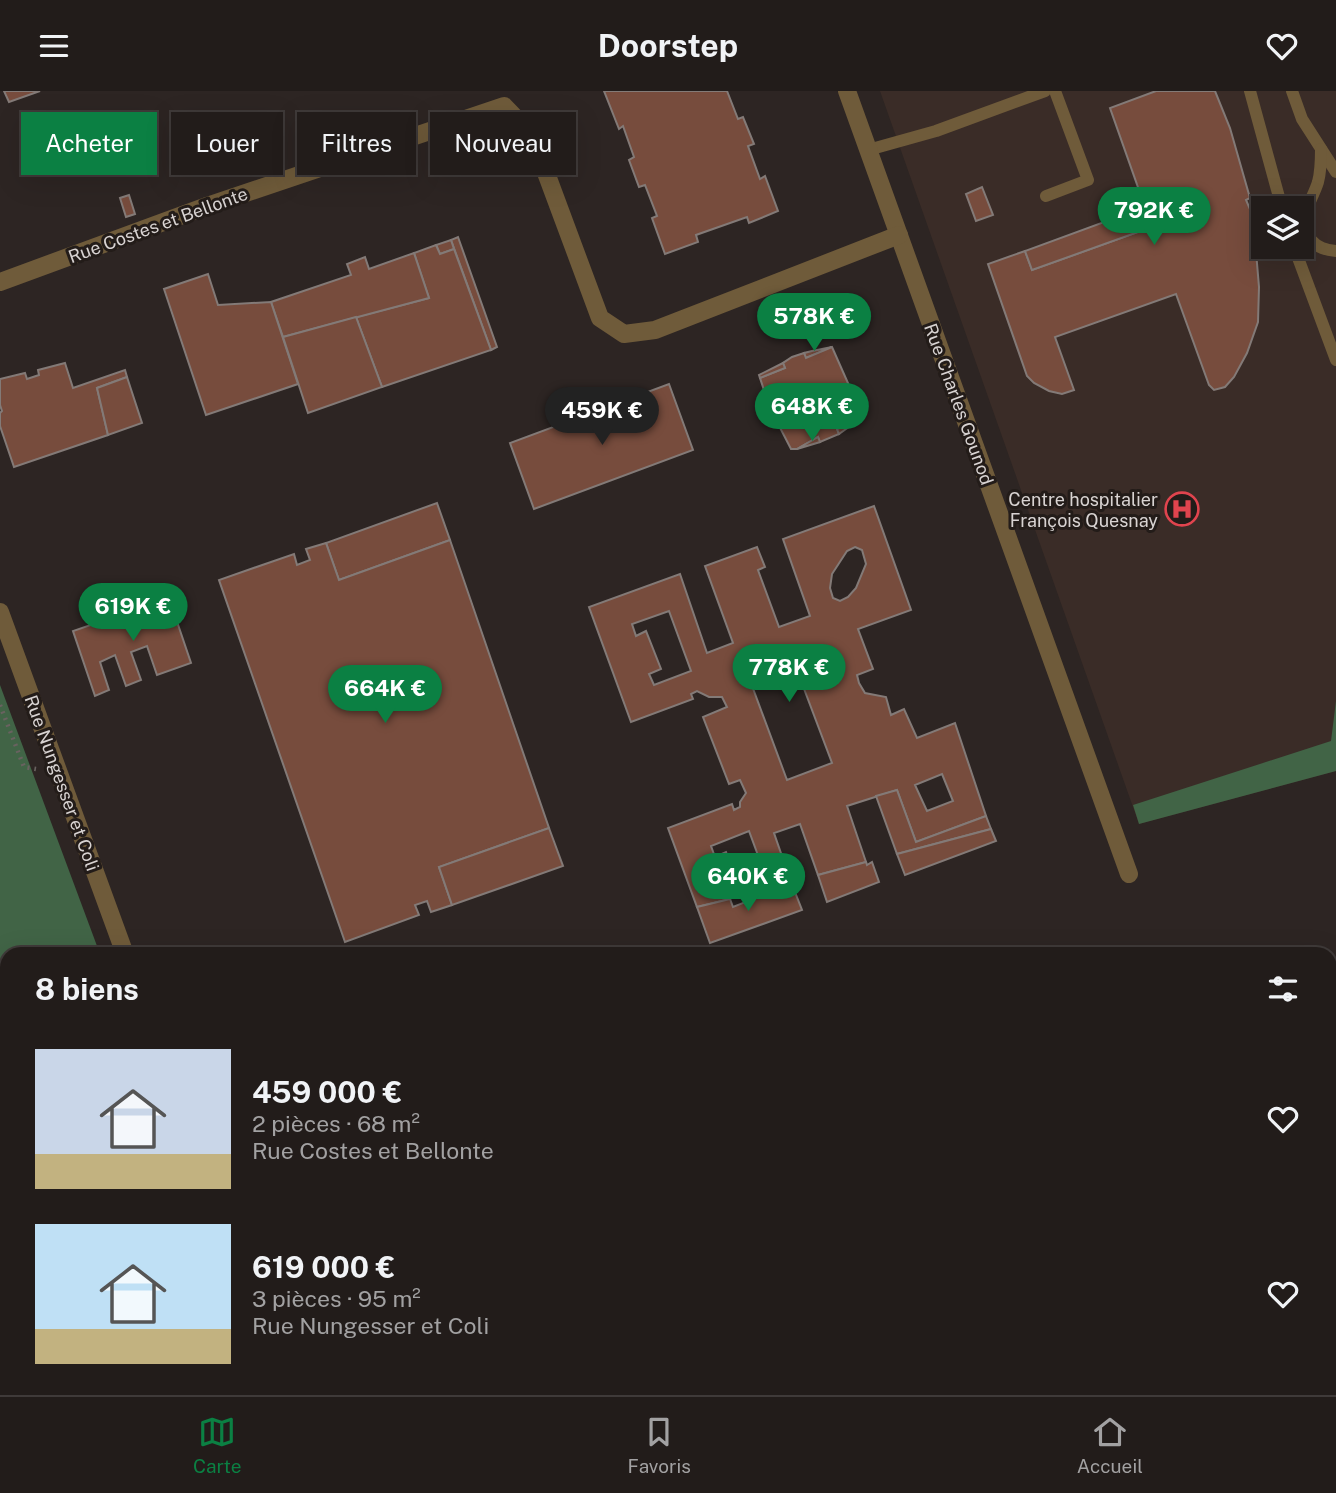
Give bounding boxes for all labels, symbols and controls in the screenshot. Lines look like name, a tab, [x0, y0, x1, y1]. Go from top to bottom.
icon: menu	[35, 27, 73, 65]
text: Doorstep	[598, 27, 738, 64]
icon: heart	[1263, 27, 1301, 65]
chip: Acheter	[21, 112, 157, 175]
chip: Louer	[171, 112, 283, 175]
chip: Filtres	[297, 112, 416, 175]
chip: Nouveau	[430, 112, 576, 175]
street label: Rue Costes et Bellonte	[66, 183, 250, 267]
pin: 792K €	[1097, 187, 1211, 247]
text: 792K €	[1114, 196, 1194, 223]
map controls	[1251, 196, 1314, 259]
button: layers	[1251, 196, 1314, 259]
pin: 578K €	[757, 293, 871, 353]
text: 578K €	[773, 302, 855, 329]
street label: Rue Charles Gounod	[920, 320, 998, 488]
pin: 648K €	[755, 383, 869, 443]
pin: 459K €	[545, 387, 659, 447]
text: 648K €	[771, 392, 853, 419]
text: 459K €	[561, 396, 643, 423]
place label: Centre hospitalier François Quesnay	[1008, 489, 1158, 531]
hospital icon: Centre hospitalier François Quesnay	[1163, 490, 1201, 528]
pin: 619K €	[76, 583, 190, 643]
text: 619K €	[95, 592, 171, 619]
pin: 778K €	[732, 645, 846, 704]
text: 778K €	[749, 653, 829, 680]
pin: 664K €	[328, 665, 442, 725]
text: 664K €	[344, 674, 426, 701]
street label: Rue Nungesser et Coli	[20, 692, 104, 874]
pin: 640K €	[691, 853, 805, 913]
text: 640K €	[707, 862, 789, 889]
icon: filters	[1264, 970, 1302, 1008]
text: 8 biens	[35, 971, 139, 1007]
text: 459 000 €	[252, 1074, 402, 1110]
icon: home	[91, 1077, 175, 1161]
icon: heart	[1264, 1100, 1302, 1138]
text: 2 pièces · 68 m²	[252, 1110, 420, 1137]
text: Rue Costes et Bellonte	[252, 1137, 494, 1164]
text: 619 000 €	[252, 1249, 395, 1285]
icon: home	[91, 1252, 175, 1336]
icon: heart	[1264, 1275, 1302, 1313]
text: 3 pièces · 95 m²	[252, 1285, 421, 1312]
text: Rue Nungesser et Coli	[252, 1312, 489, 1339]
tab: Carte	[193, 1413, 242, 1477]
tab: Favoris	[628, 1413, 691, 1477]
tab: Accueil	[1077, 1413, 1143, 1477]

